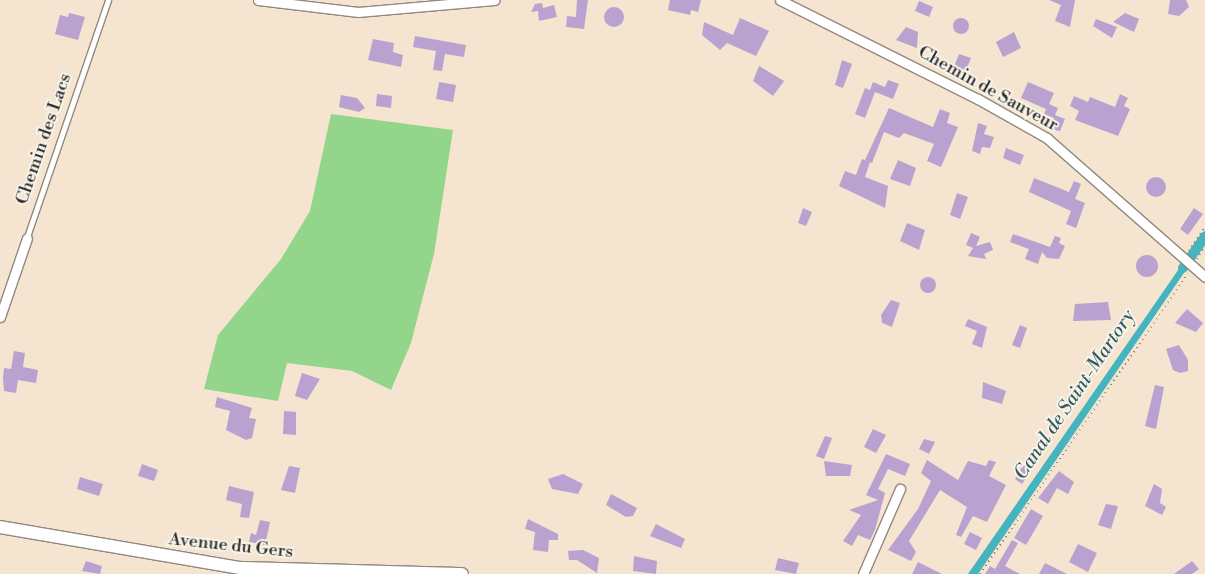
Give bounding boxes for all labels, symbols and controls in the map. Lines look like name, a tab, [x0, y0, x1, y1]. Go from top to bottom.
street label: Chemin de Sauveur	[914, 42, 1062, 136]
street label: Chemin des Lacs	[11, 71, 77, 207]
water label: Canal de Saint-Martory	[1010, 306, 1140, 484]
street label: Avenue du Gers	[168, 529, 294, 563]

